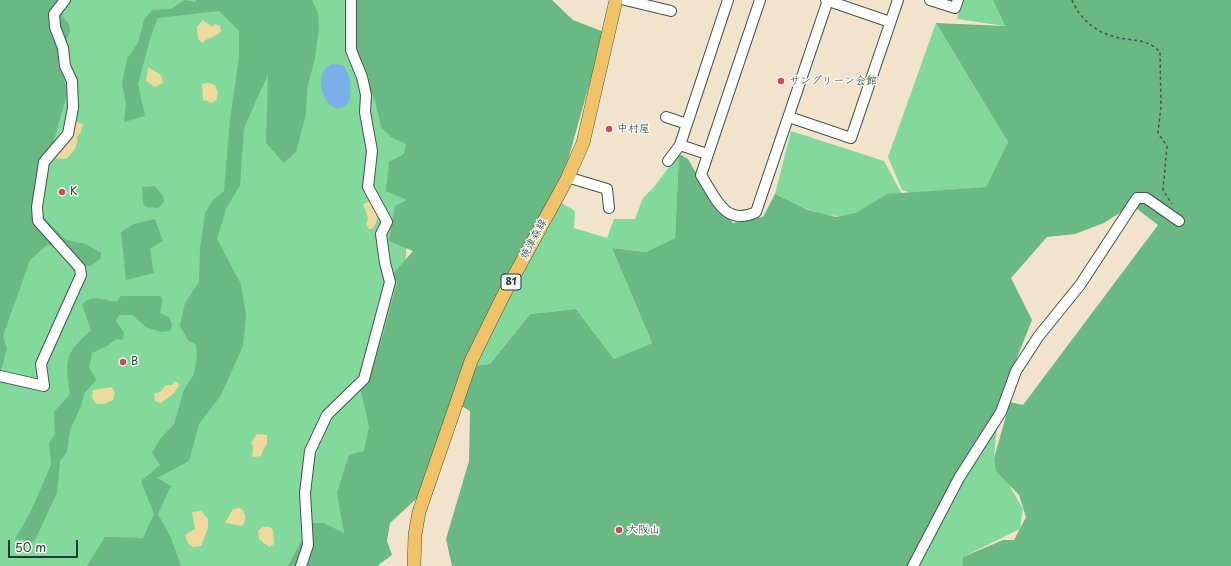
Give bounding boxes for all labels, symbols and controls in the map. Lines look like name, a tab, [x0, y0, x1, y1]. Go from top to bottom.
place label: サングリーン会館	[789, 74, 877, 88]
marker: サングリーン会館	[776, 76, 786, 86]
place label: 中村屋	[617, 122, 650, 136]
marker: 中村屋	[604, 124, 614, 134]
place label: K	[70, 185, 78, 199]
marker: K	[57, 187, 67, 197]
street label: 焼津森線	[518, 216, 550, 262]
road number: 81	[501, 274, 521, 290]
place label: B	[131, 355, 138, 369]
marker: B	[118, 357, 128, 367]
place label: 大阪山	[627, 523, 660, 537]
marker: 大阪山	[614, 525, 624, 535]
scale bar	[10, 532, 80, 558]
text: 50 m	[15, 538, 46, 556]

